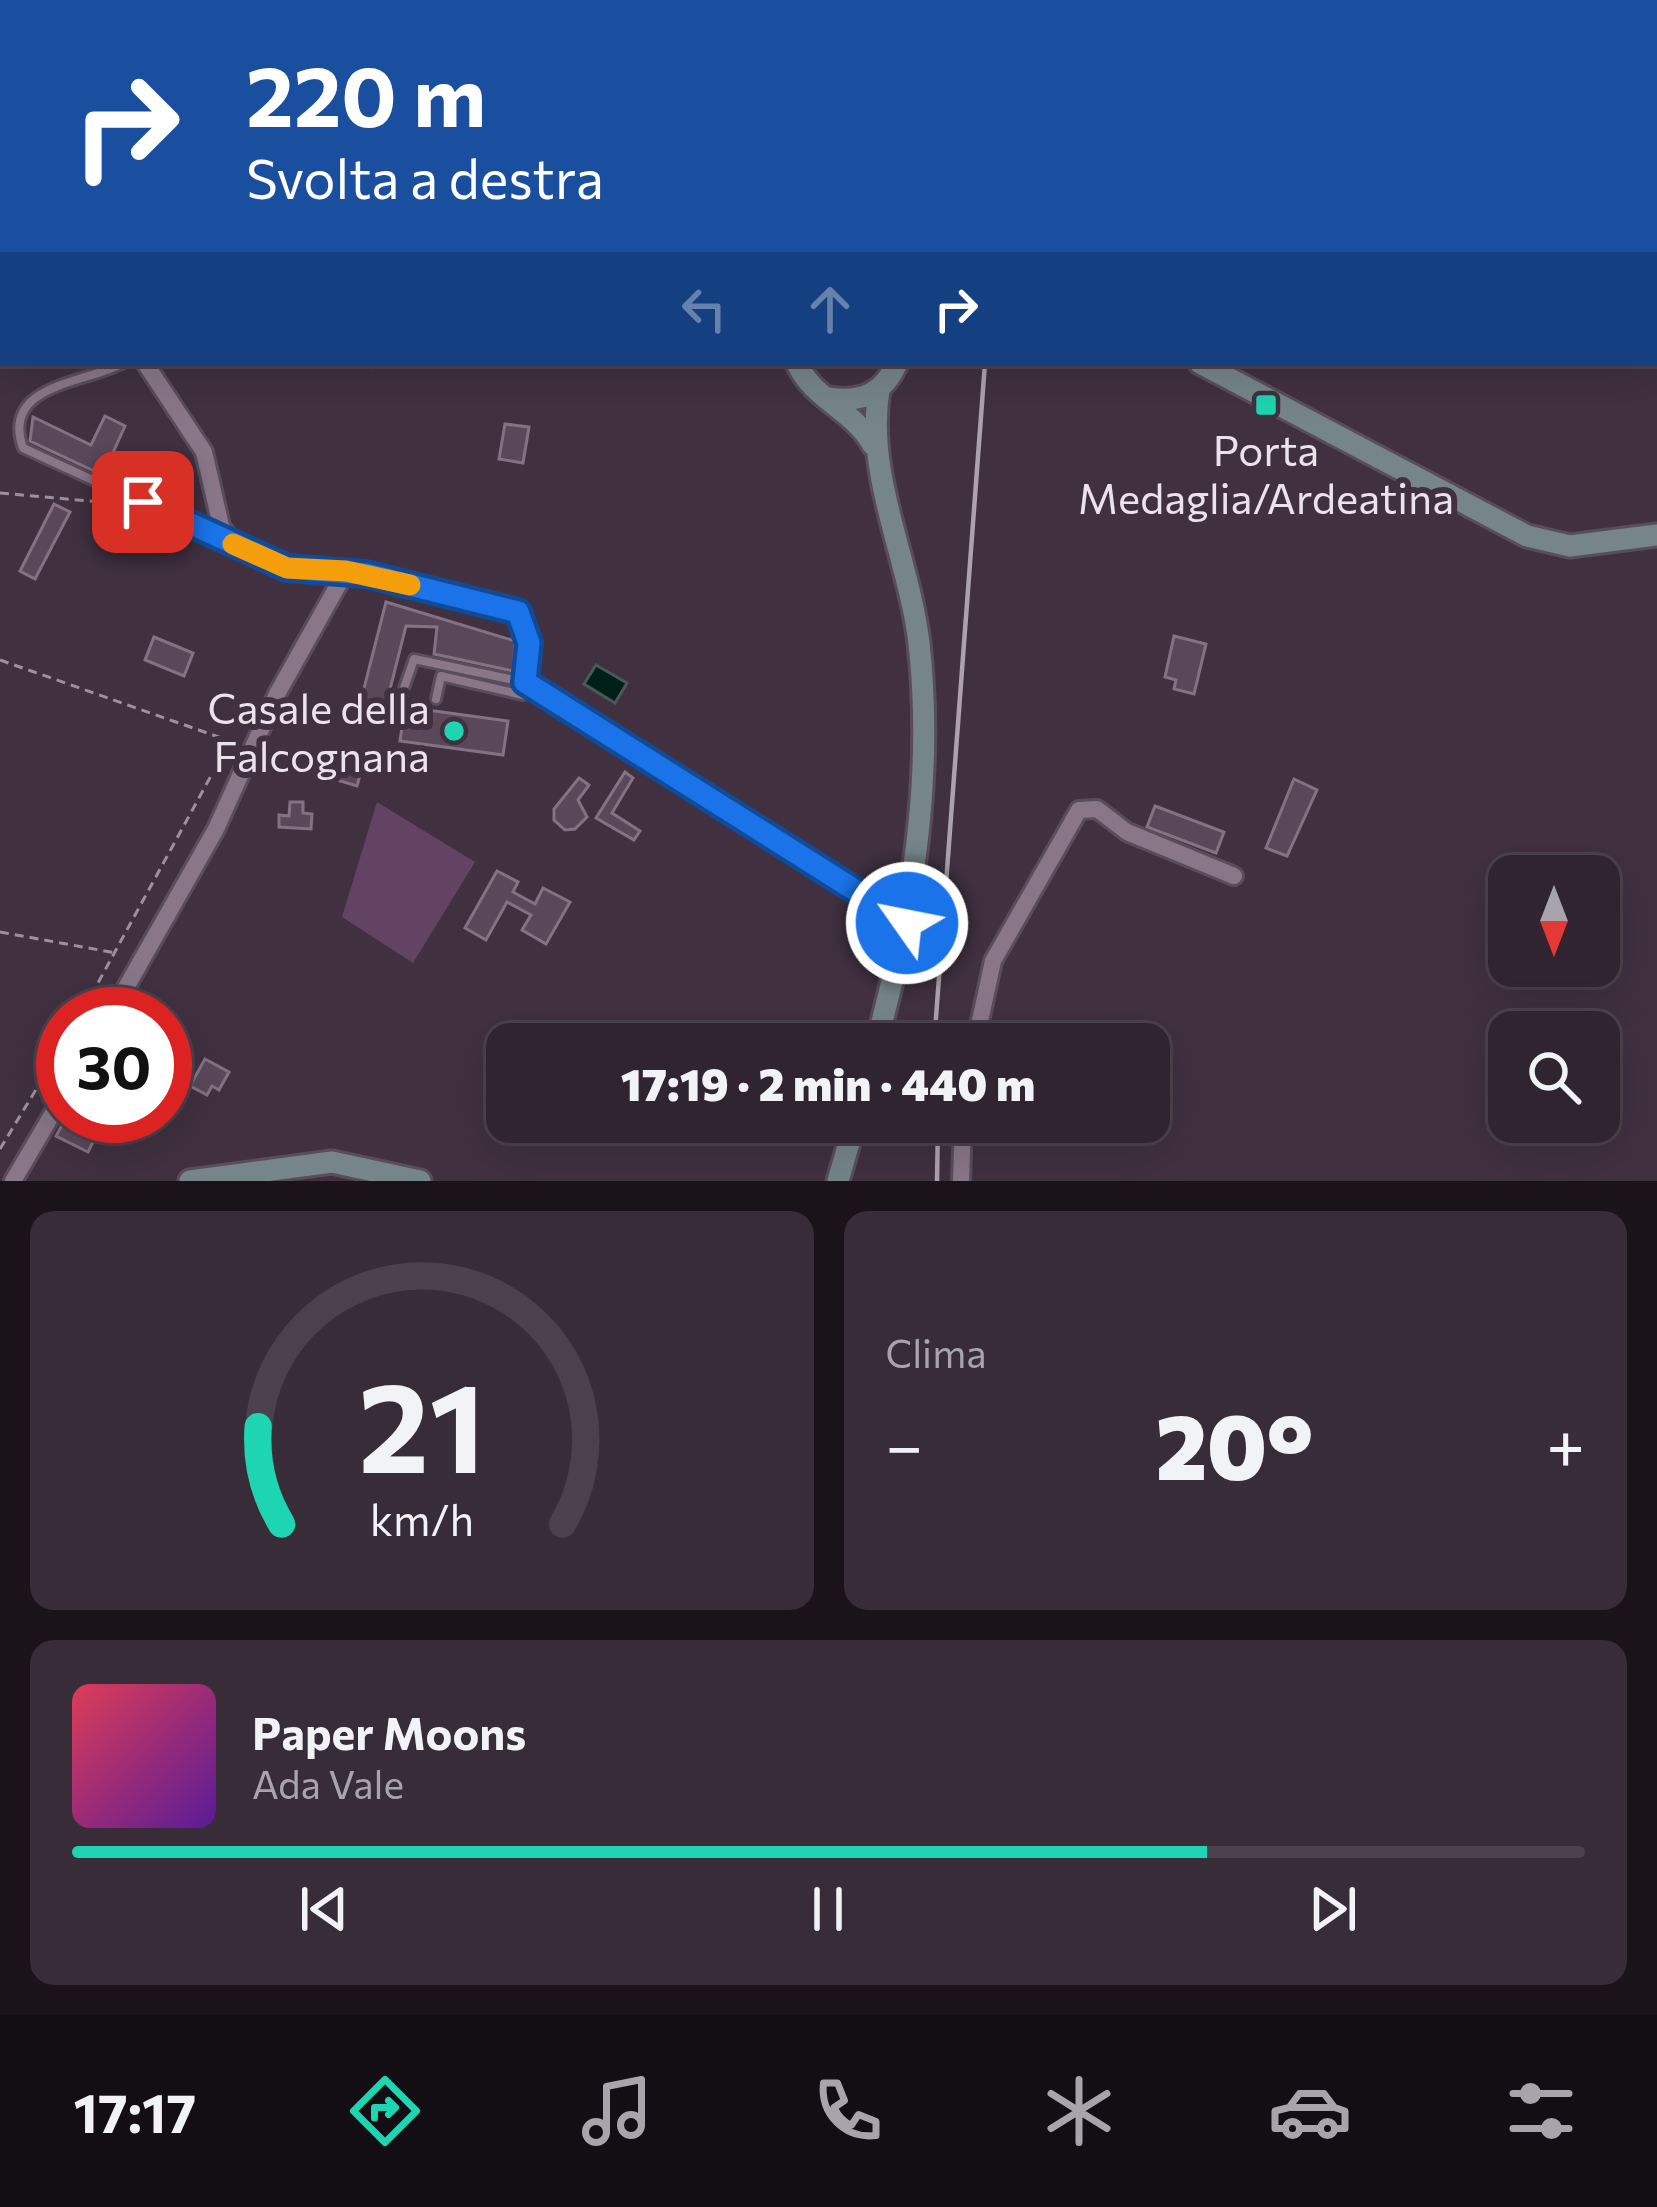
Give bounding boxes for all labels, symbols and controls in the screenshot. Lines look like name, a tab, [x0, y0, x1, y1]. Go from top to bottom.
text: 220 m	[246, 42, 486, 144]
icon: right	[48, 48, 204, 204]
text: Svolta a destra	[246, 144, 604, 210]
icon: left	[671, 276, 737, 342]
icon: ahead	[797, 276, 863, 342]
icon: right	[923, 276, 989, 342]
marker: Porta Medaglia/Ardeatina	[1253, 392, 1279, 418]
place label: Porta Medaglia/Ardeatina	[1078, 423, 1454, 523]
pin	[92, 451, 194, 553]
icon: arrive	[110, 469, 176, 535]
place label: Casale della Falcognana	[208, 681, 430, 781]
marker: Casale della Falcognana	[441, 718, 467, 744]
north arrow	[1488, 855, 1620, 987]
map controls	[1488, 855, 1620, 1143]
position arrow	[844, 860, 970, 986]
speed limit sign: 30	[36, 987, 192, 1143]
button: search	[1488, 1011, 1620, 1143]
text: 17:19 · 2 min · 440 m	[621, 1055, 1035, 1110]
text: Clima	[886, 1328, 987, 1376]
text: 21	[358, 1346, 485, 1499]
text: 20°	[1156, 1388, 1314, 1499]
text: −	[886, 1403, 923, 1484]
text: +	[1546, 1403, 1585, 1484]
text: km/h	[370, 1491, 474, 1544]
text: Paper Moons	[252, 1704, 526, 1759]
text: Ada Vale	[252, 1759, 404, 1807]
icon: previous	[291, 1876, 357, 1942]
icon: pause	[795, 1876, 861, 1942]
icon: next	[1300, 1876, 1366, 1942]
icon: directions	[343, 2069, 427, 2153]
icon: music	[575, 2069, 659, 2153]
icon: phone	[806, 2069, 890, 2153]
icon: climate	[1037, 2069, 1121, 2153]
icon: car	[1268, 2069, 1352, 2153]
icon: filters	[1499, 2069, 1583, 2153]
text: 17:17	[74, 2078, 196, 2144]

